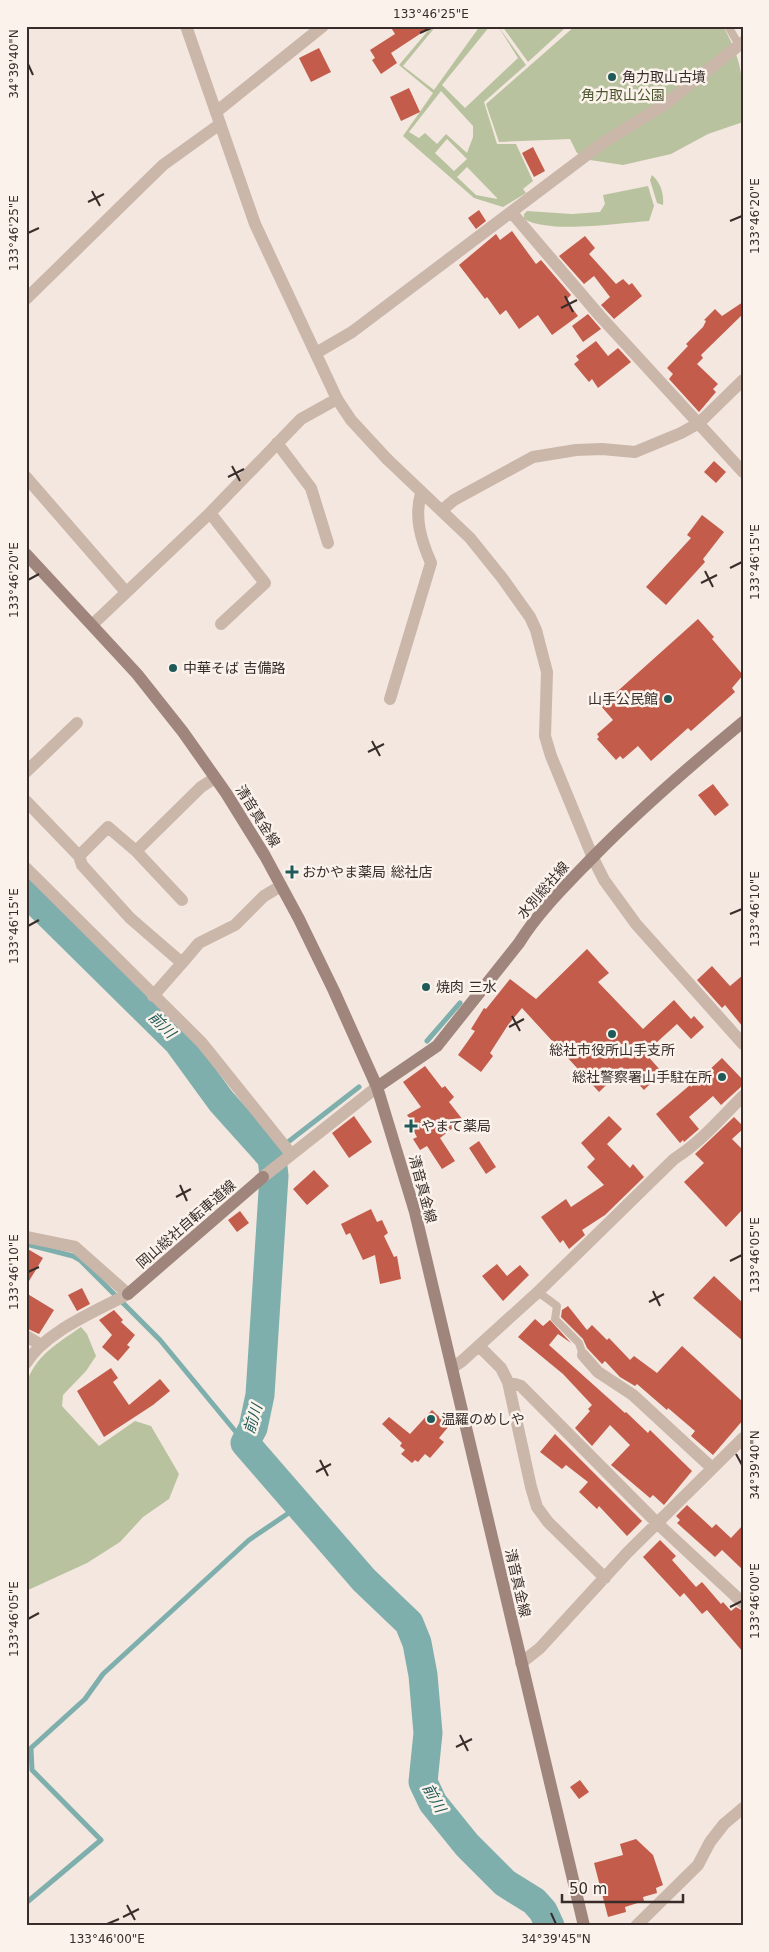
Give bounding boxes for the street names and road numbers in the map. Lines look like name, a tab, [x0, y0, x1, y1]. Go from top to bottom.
street label: 清音真金線	[233, 782, 283, 850]
street label: 水別総社線	[514, 858, 572, 922]
street label: 清音真金線	[406, 1153, 440, 1225]
street label: 岡山総社自転車道線	[133, 1177, 239, 1271]
street label: 清音真金線	[502, 1547, 534, 1619]

